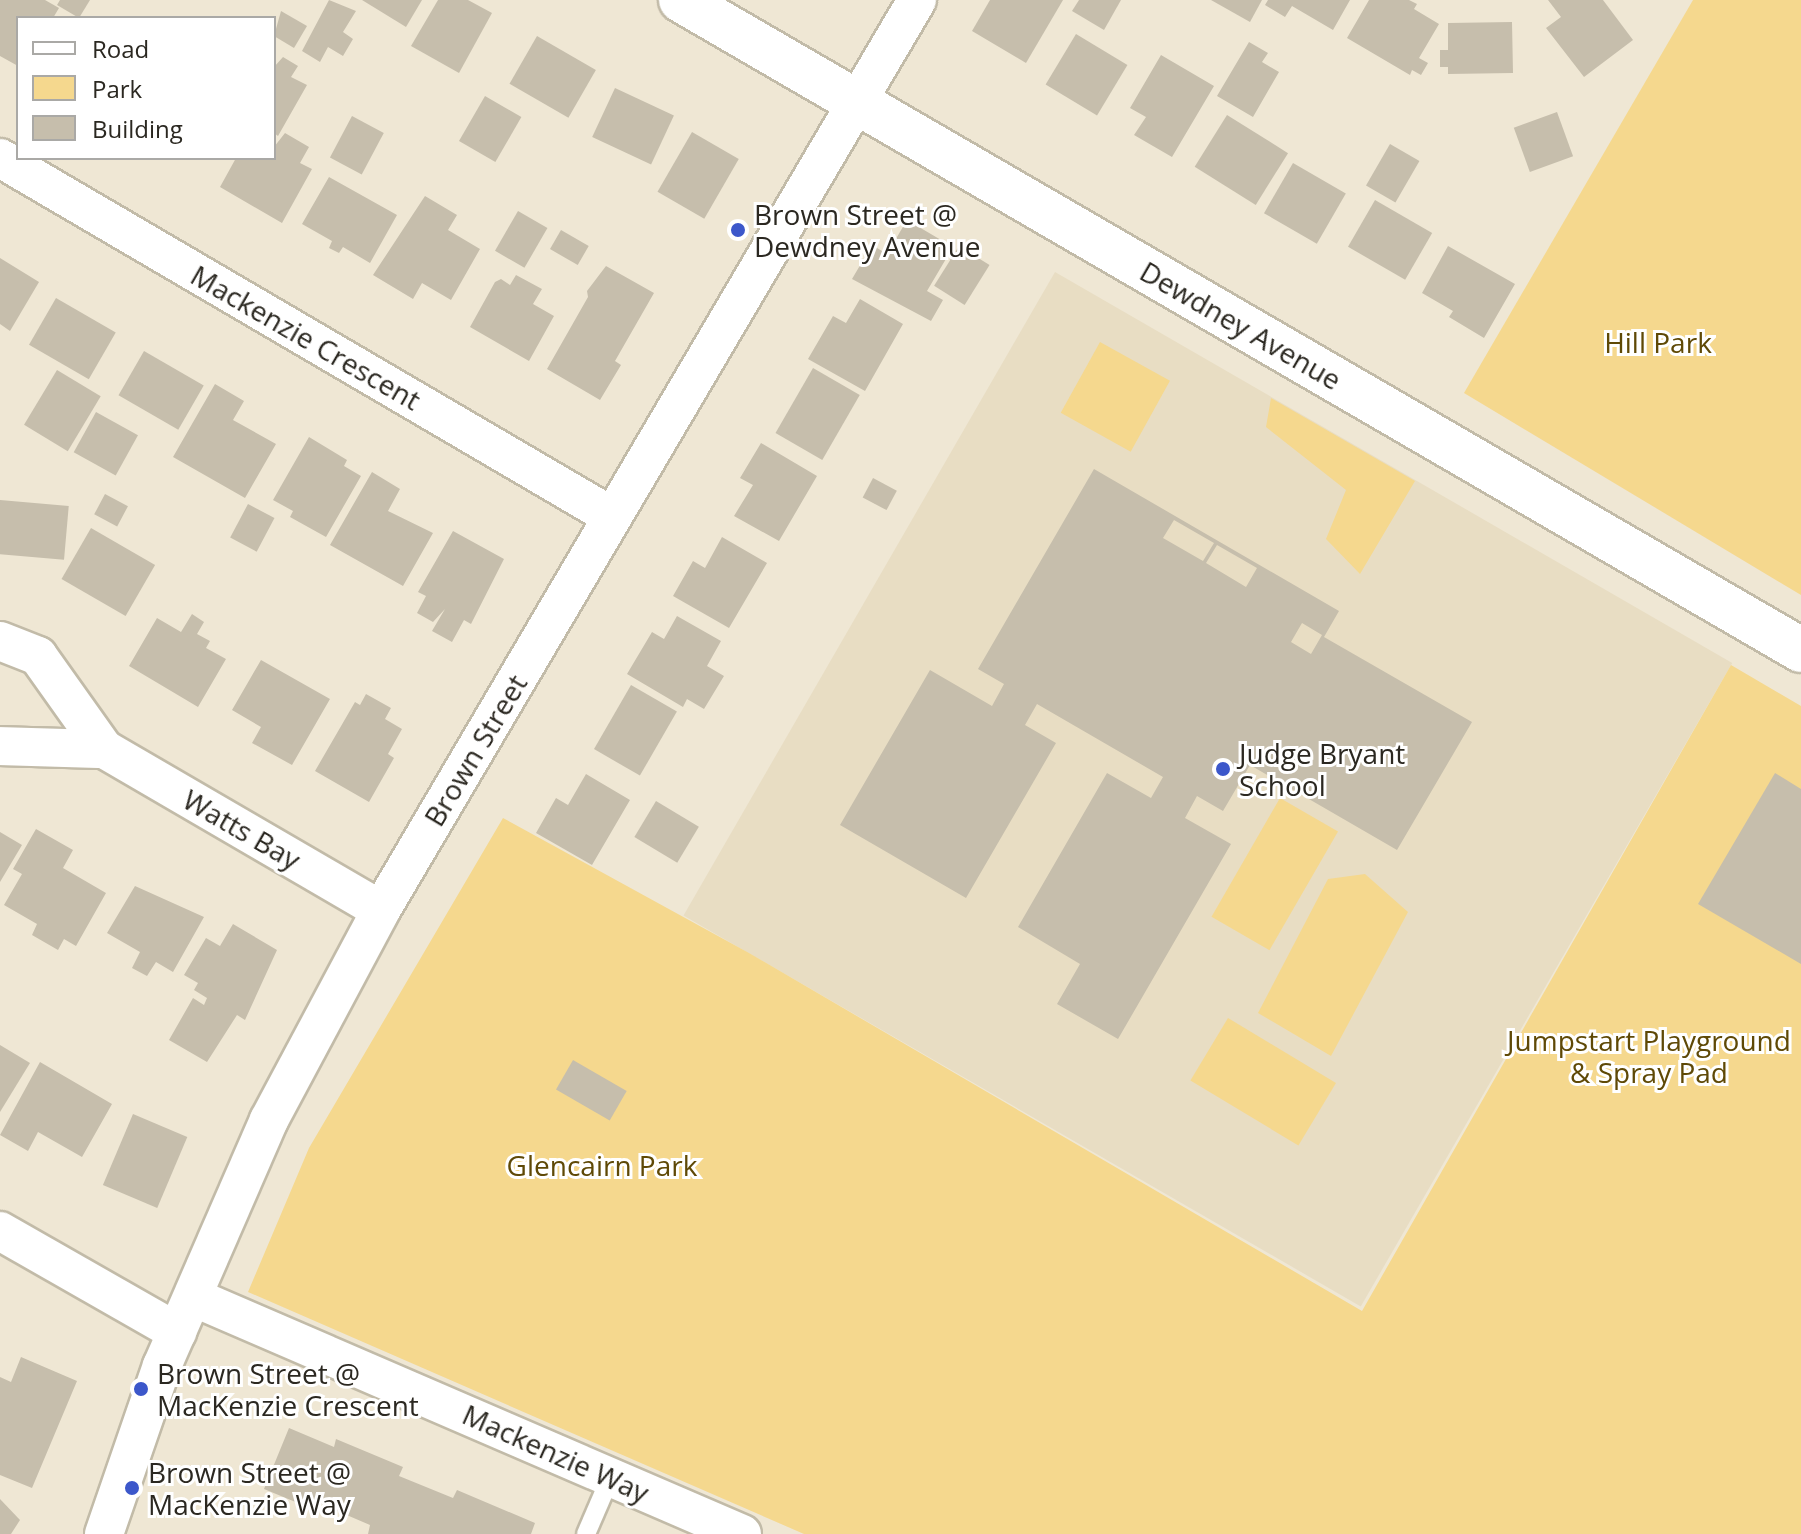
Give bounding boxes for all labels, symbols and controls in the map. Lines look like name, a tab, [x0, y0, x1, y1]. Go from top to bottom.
legend	[16, 16, 276, 160]
text: Road	[92, 32, 149, 65]
text: Park	[92, 72, 142, 105]
text: Building	[92, 112, 183, 145]
place label: Brown Street @ Dewdney Avenue	[754, 197, 981, 263]
marker: Brown Street @ Dewdney Avenue	[729, 221, 747, 239]
street label: Dewdney Avenue	[1135, 254, 1347, 396]
street label: Mackenzie Crescent	[185, 258, 427, 416]
park label: Hill Park	[1604, 325, 1712, 359]
street label: Brown Street	[417, 668, 533, 832]
place label: Judge Bryant School	[1239, 736, 1405, 802]
marker: Judge Bryant School	[1214, 760, 1232, 778]
street label: Watts Bay	[177, 782, 307, 876]
park label: Jumpstart Playground & Spray Pad	[1507, 1023, 1791, 1089]
park label: Glencairn Park	[507, 1148, 697, 1182]
place label: Brown Street @ MacKenzie Crescent	[157, 1356, 419, 1422]
marker: Brown Street @ MacKenzie Crescent	[132, 1380, 150, 1398]
street label: Mackenzie Way	[458, 1397, 654, 1509]
place label: Brown Street @ MacKenzie Way	[148, 1455, 351, 1521]
marker: Brown Street @ MacKenzie Way	[123, 1479, 141, 1497]

